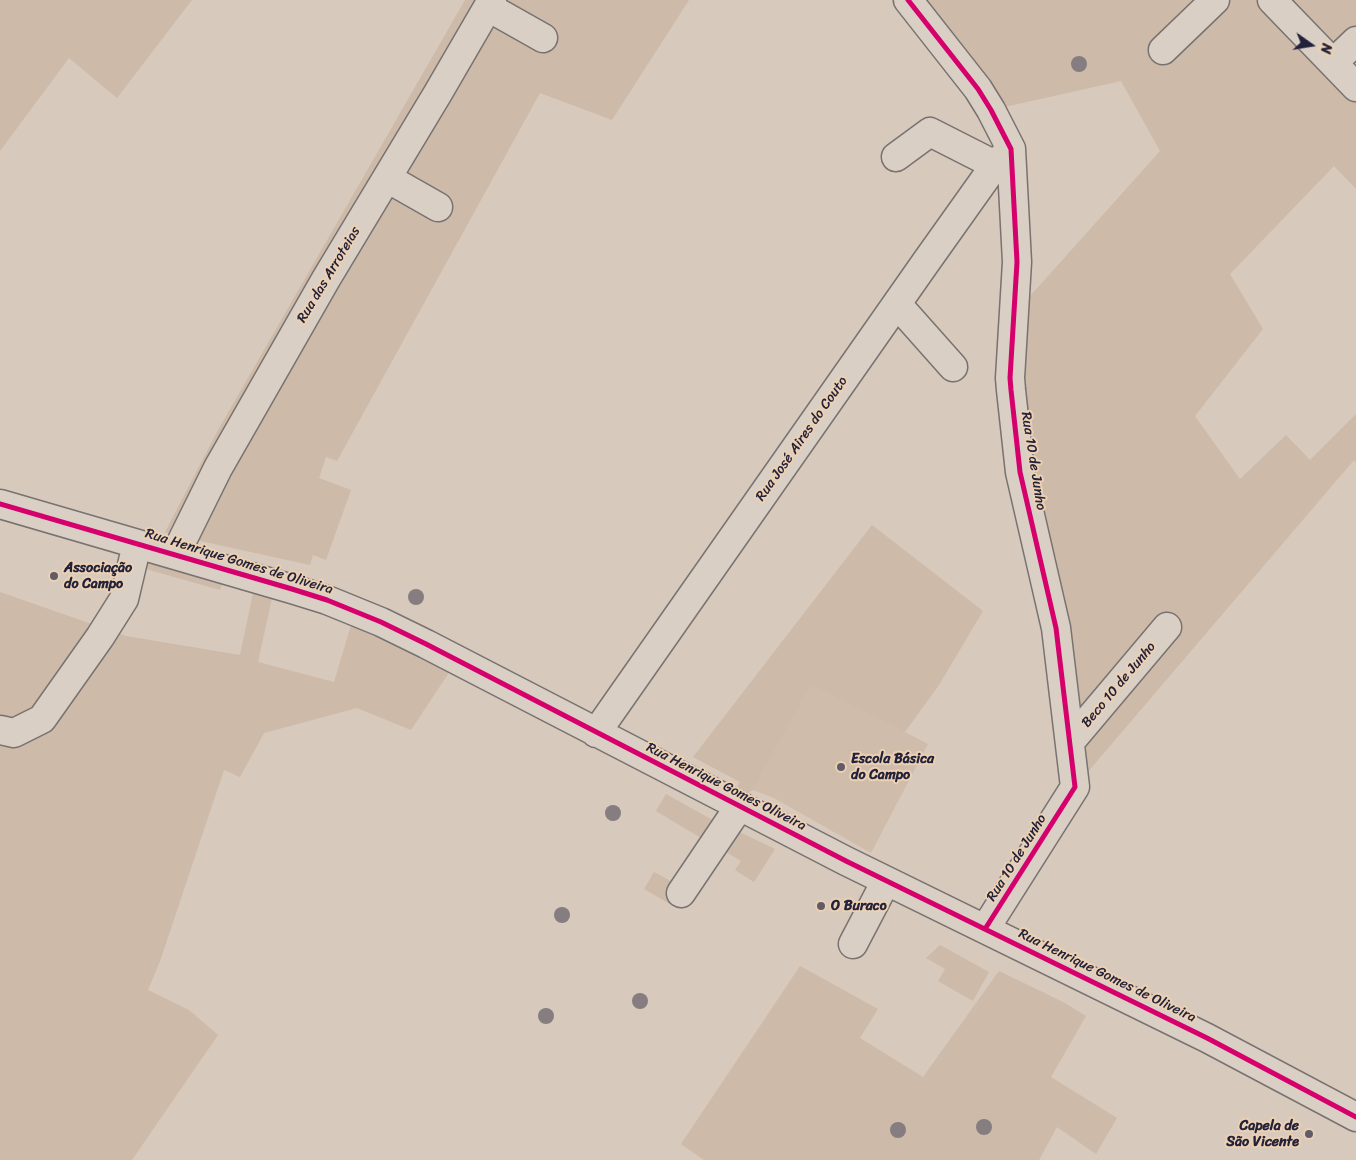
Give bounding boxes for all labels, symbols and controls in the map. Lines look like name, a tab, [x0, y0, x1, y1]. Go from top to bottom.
north arrow	[1286, 20, 1336, 70]
text: N	[1313, 41, 1339, 56]
street label: Rua das Arroteias	[294, 224, 364, 326]
street label: Rua José Aires do Couto	[753, 373, 851, 505]
street label: Rua 10 de Junho	[1017, 411, 1049, 511]
street label: Rua Henrique Gomes de Oliveira	[143, 525, 335, 599]
place label: Associação do Campo	[64, 560, 132, 592]
marker: Associação do Campo	[48, 570, 60, 582]
street label: Beco 10 de Junho	[1078, 639, 1160, 731]
street label: Rua Henrique Gomes Oliveira	[643, 739, 809, 835]
place label: Escola Básica do Campo	[851, 751, 934, 784]
marker: Escola Básica do Campo	[835, 761, 847, 773]
street label: Rua 10 de Junho	[984, 811, 1050, 905]
place label: O Buraco	[831, 898, 887, 914]
marker: O Buraco	[815, 900, 827, 912]
street label: Rua Henrique Gomes de Oliveira	[1015, 926, 1199, 1026]
place label: Capela de São Vicente	[1226, 1118, 1299, 1150]
marker: Capela de São Vicente	[1303, 1128, 1315, 1140]

